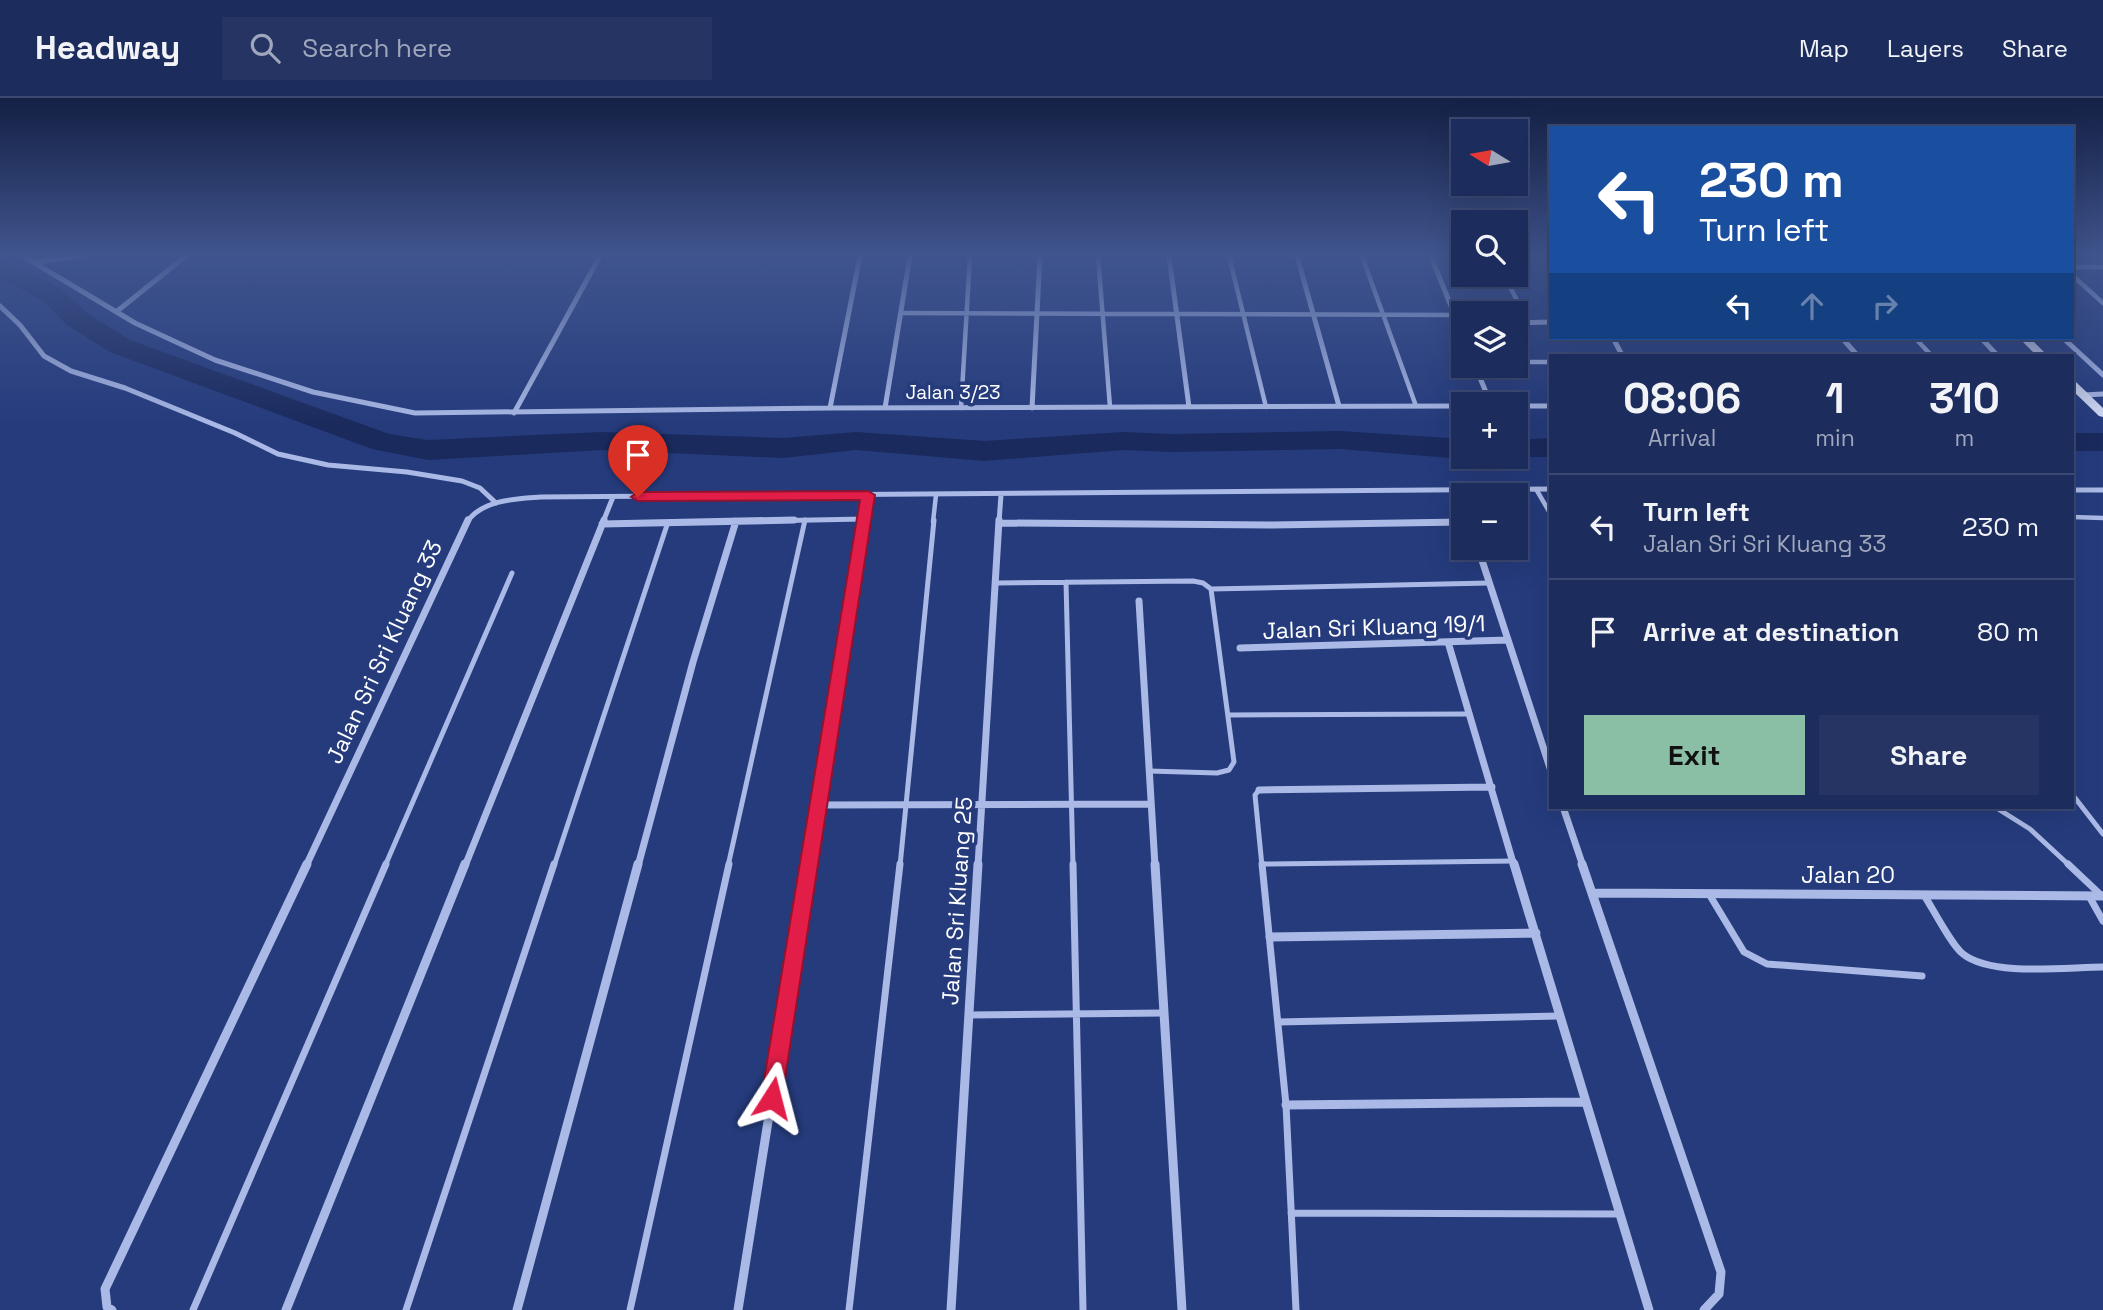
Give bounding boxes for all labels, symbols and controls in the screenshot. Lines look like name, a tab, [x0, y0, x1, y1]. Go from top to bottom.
search box	[222, 17, 712, 80]
text: Headway	[35, 27, 180, 69]
icon: search	[246, 29, 284, 67]
text: Search here	[302, 31, 452, 65]
text: Map	[1799, 33, 1849, 64]
text: Layers	[1887, 33, 1964, 64]
text: Share	[2002, 33, 2068, 64]
north arrow	[1451, 119, 1528, 196]
map controls	[1451, 119, 1528, 560]
text: 230 m	[1699, 149, 1844, 211]
icon: left	[1584, 154, 1675, 245]
button: search	[1451, 210, 1528, 287]
text: Turn left	[1699, 210, 1829, 250]
icon: left	[1720, 287, 1758, 325]
icon: ahead	[1793, 287, 1831, 325]
icon: right	[1866, 287, 1904, 325]
button: layers	[1451, 301, 1528, 378]
text: 08:06	[1623, 372, 1741, 425]
text: 1	[1826, 372, 1845, 425]
text: 310	[1929, 372, 2000, 425]
street label: Jalan 3/23	[905, 380, 1001, 405]
button: +	[1451, 392, 1528, 469]
text: Arrival	[1648, 423, 1716, 453]
text: min	[1815, 423, 1855, 453]
text: m	[1955, 423, 1974, 453]
pin	[608, 425, 668, 497]
icon: arrive	[619, 436, 657, 474]
button: −	[1451, 483, 1528, 560]
text: Turn left	[1643, 495, 1750, 529]
icon: left	[1584, 508, 1622, 546]
text: 230 m	[1962, 510, 2039, 544]
text: Jalan Sri Sri Kluang 33	[1643, 529, 1886, 559]
street label: Jalan Sri Sri Kluang 33	[319, 535, 449, 769]
street label: Jalan Sri Kluang 19/1	[1262, 608, 1486, 646]
icon: arrive	[1584, 613, 1622, 651]
text: Arrive at destination	[1643, 615, 1900, 649]
text: 80 m	[1977, 615, 2039, 649]
button: Exit	[1584, 715, 1805, 795]
button: Share	[1819, 715, 2039, 795]
street label: Jalan Sri Kluang 25	[935, 796, 979, 1006]
street label: Jalan 20	[1801, 860, 1895, 890]
position arrow	[735, 1061, 809, 1135]

